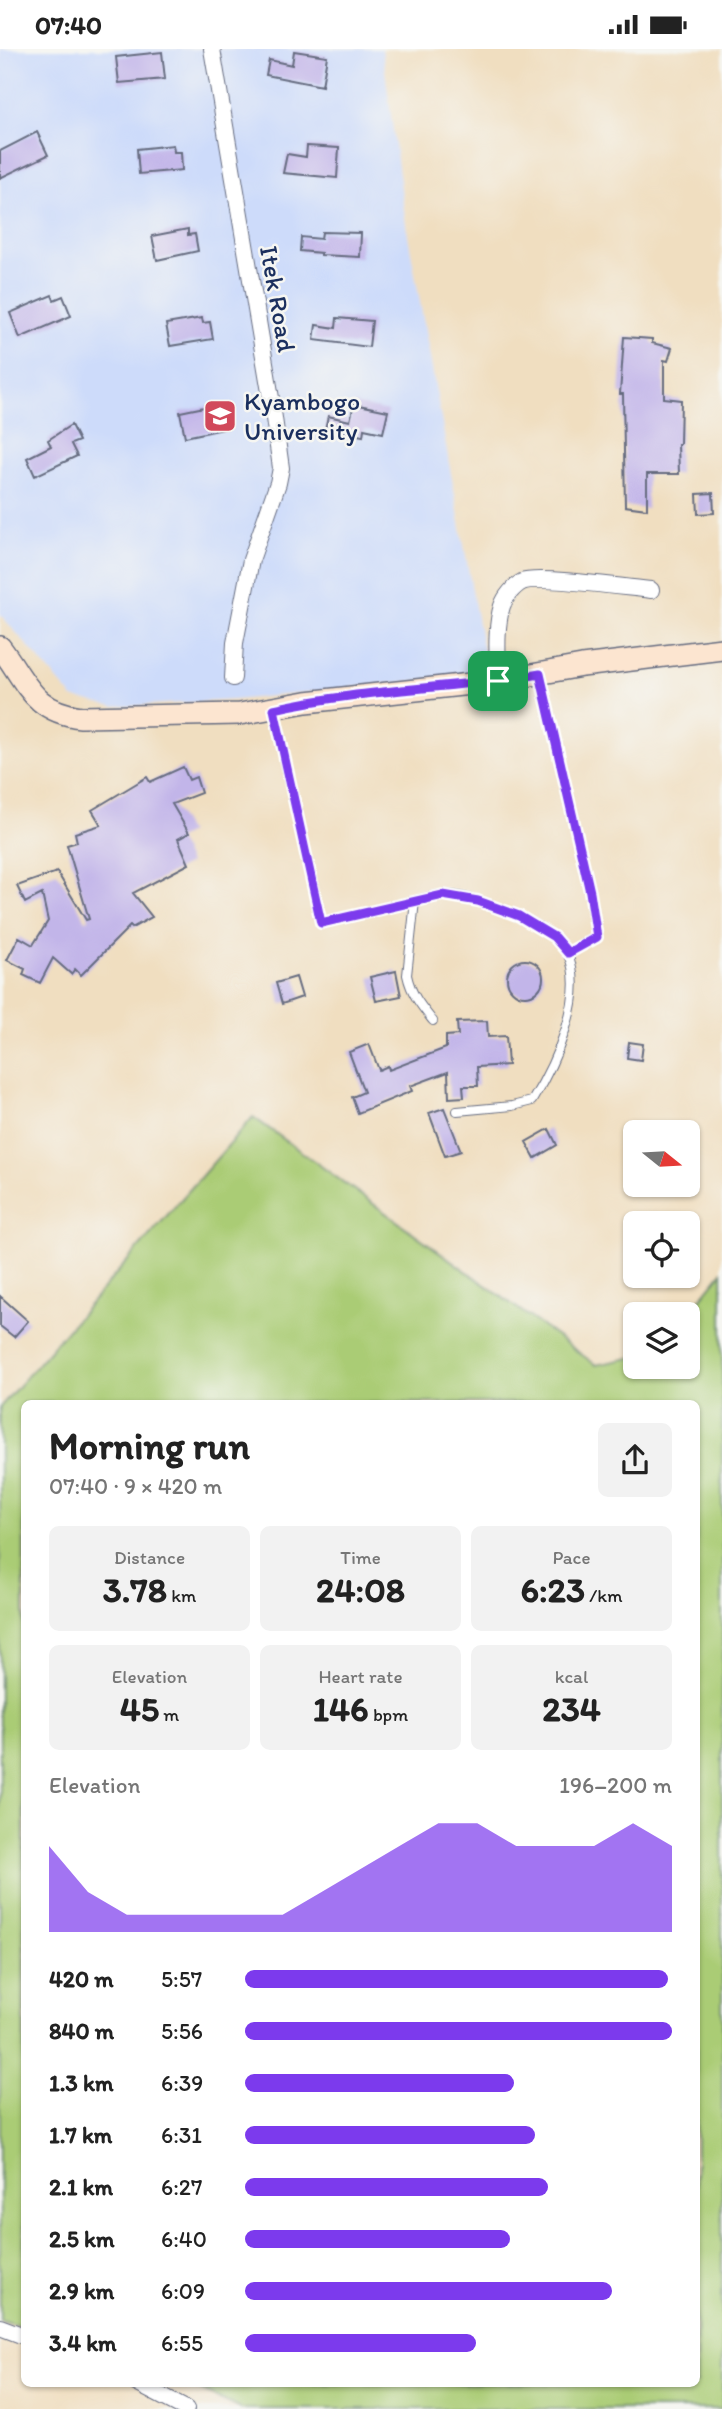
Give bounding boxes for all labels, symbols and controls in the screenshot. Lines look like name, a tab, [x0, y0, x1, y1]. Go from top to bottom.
text: 07:40	[35, 9, 102, 41]
street label: Itek Road	[253, 243, 303, 355]
place label: Kyambogo University	[244, 385, 360, 447]
school or university icon: Kyambogo University	[201, 397, 239, 435]
pin	[468, 651, 528, 711]
icon: arrive	[479, 662, 517, 700]
north arrow	[623, 1120, 700, 1197]
map controls	[623, 1120, 700, 1379]
button: locate	[623, 1211, 700, 1288]
button: layers	[623, 1302, 700, 1379]
text: Morning run	[49, 1423, 250, 1469]
button: share	[598, 1423, 672, 1497]
text: 07:40 · 9 × 420 m	[49, 1472, 222, 1500]
text: Distance	[114, 1546, 185, 1569]
text: Time	[340, 1546, 381, 1569]
text: Pace	[552, 1546, 591, 1569]
text: 3.78	[103, 1569, 167, 1611]
text: 24:08	[316, 1569, 405, 1611]
text: 6:23	[521, 1569, 585, 1611]
text: km	[167, 1584, 196, 1607]
text: /km	[585, 1584, 622, 1607]
text: Elevation	[112, 1665, 187, 1688]
text: Heart rate	[318, 1665, 403, 1688]
text: kcal	[555, 1665, 588, 1688]
text: 45	[120, 1688, 159, 1730]
text: 146	[313, 1688, 369, 1730]
text: 234	[542, 1688, 601, 1730]
text: m	[159, 1703, 179, 1726]
text: bpm	[369, 1703, 408, 1726]
text: Elevation	[49, 1771, 140, 1799]
text: 196–200 m	[559, 1771, 672, 1799]
text: 420 m	[49, 1965, 114, 1993]
text: 5:57	[161, 1965, 202, 1993]
text: 840 m	[49, 2017, 114, 2045]
text: 5:56	[161, 2017, 203, 2045]
text: 1.3 km	[49, 2069, 113, 2097]
text: 6:39	[161, 2069, 203, 2097]
text: 1.7 km	[49, 2121, 112, 2149]
text: 6:31	[161, 2121, 202, 2149]
text: 2.1 km	[49, 2173, 113, 2201]
text: 6:27	[161, 2173, 202, 2201]
text: 2.5 km	[49, 2225, 114, 2253]
text: 6:40	[161, 2225, 207, 2253]
text: 2.9 km	[49, 2277, 114, 2305]
text: 6:09	[161, 2277, 205, 2305]
text: 3.4 km	[49, 2329, 117, 2357]
text: 6:55	[161, 2329, 203, 2357]

